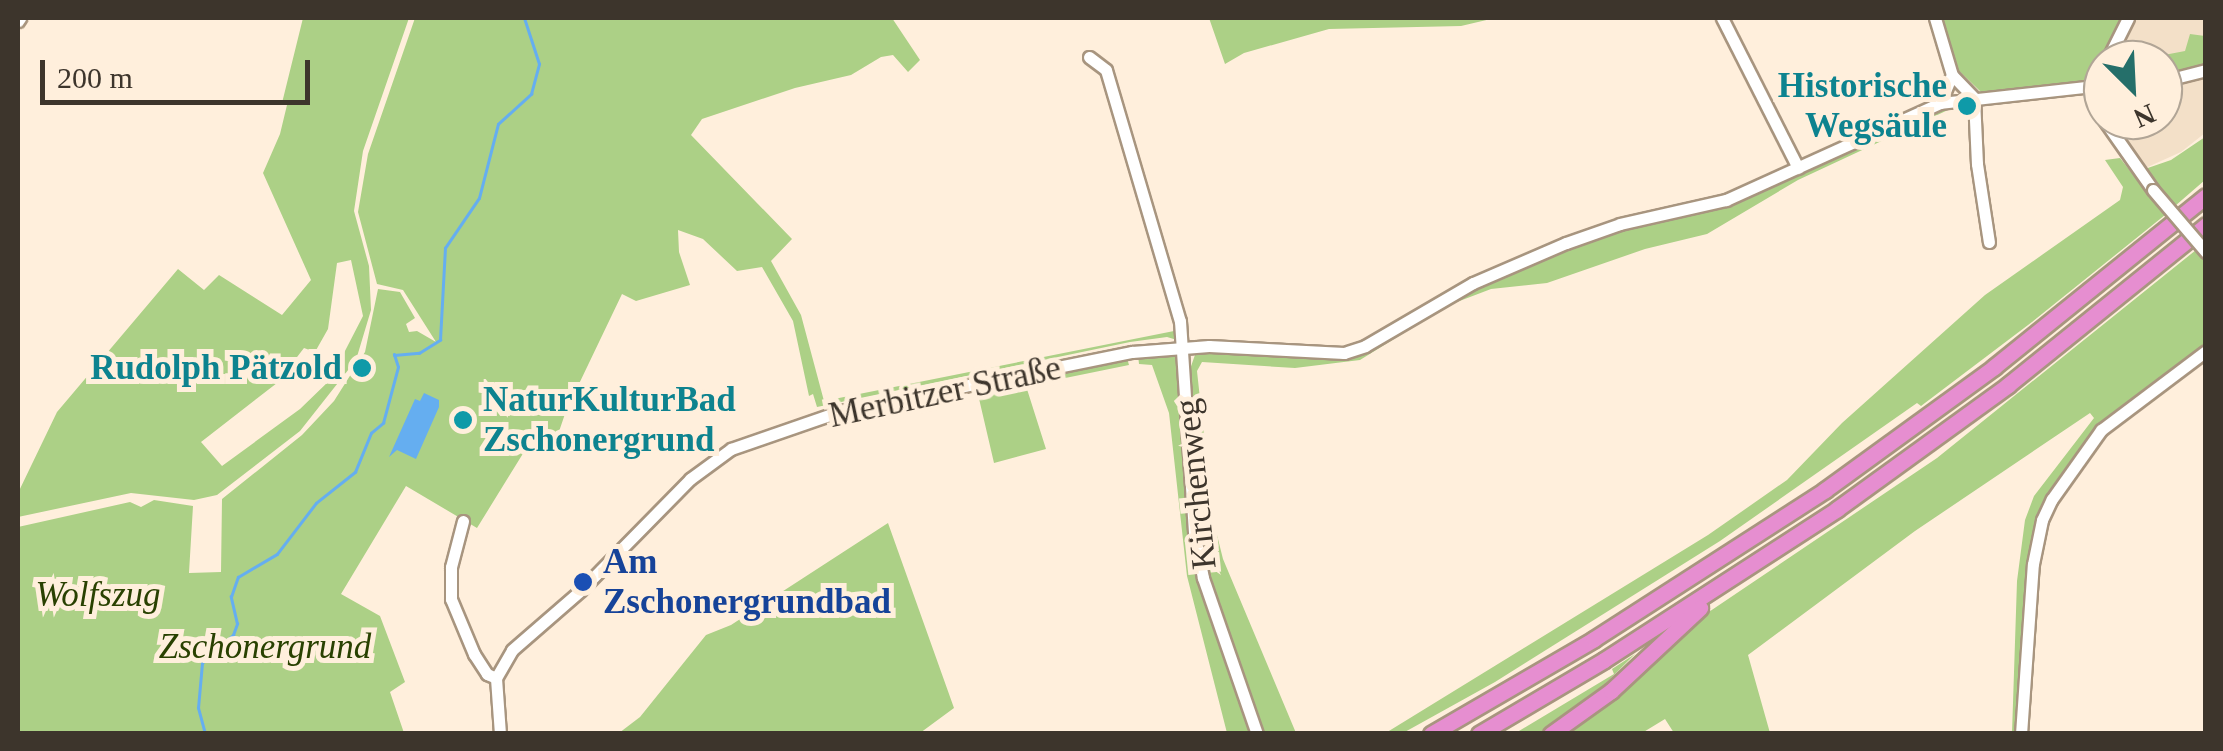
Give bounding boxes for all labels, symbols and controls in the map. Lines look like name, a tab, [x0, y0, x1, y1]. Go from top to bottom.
scale bar	[45, 40, 315, 102]
north arrow	[2083, 40, 2183, 140]
text: 200 m	[57, 61, 133, 94]
place label: Historische Wegsäule	[1778, 65, 1947, 147]
marker: Historische Wegsäule	[1956, 95, 1978, 117]
text: N	[2129, 98, 2160, 134]
place label: Rudolph Pätzold	[90, 347, 342, 389]
street label: Merbitzer Straße	[825, 347, 1065, 437]
marker: Rudolph Pätzold	[351, 357, 373, 379]
place label: NaturKulturBad Zschonergrund	[483, 379, 736, 461]
street label: Kirchenweg	[1166, 397, 1226, 571]
marker: NaturKulturBad Zschonergrund	[452, 409, 474, 431]
place label: Am Zschonergrundbad	[603, 541, 891, 623]
marker: Am Zschonergrundbad	[572, 571, 594, 593]
park label: Wolfszug	[35, 574, 161, 616]
park label: Zschonergrund	[159, 626, 371, 668]

